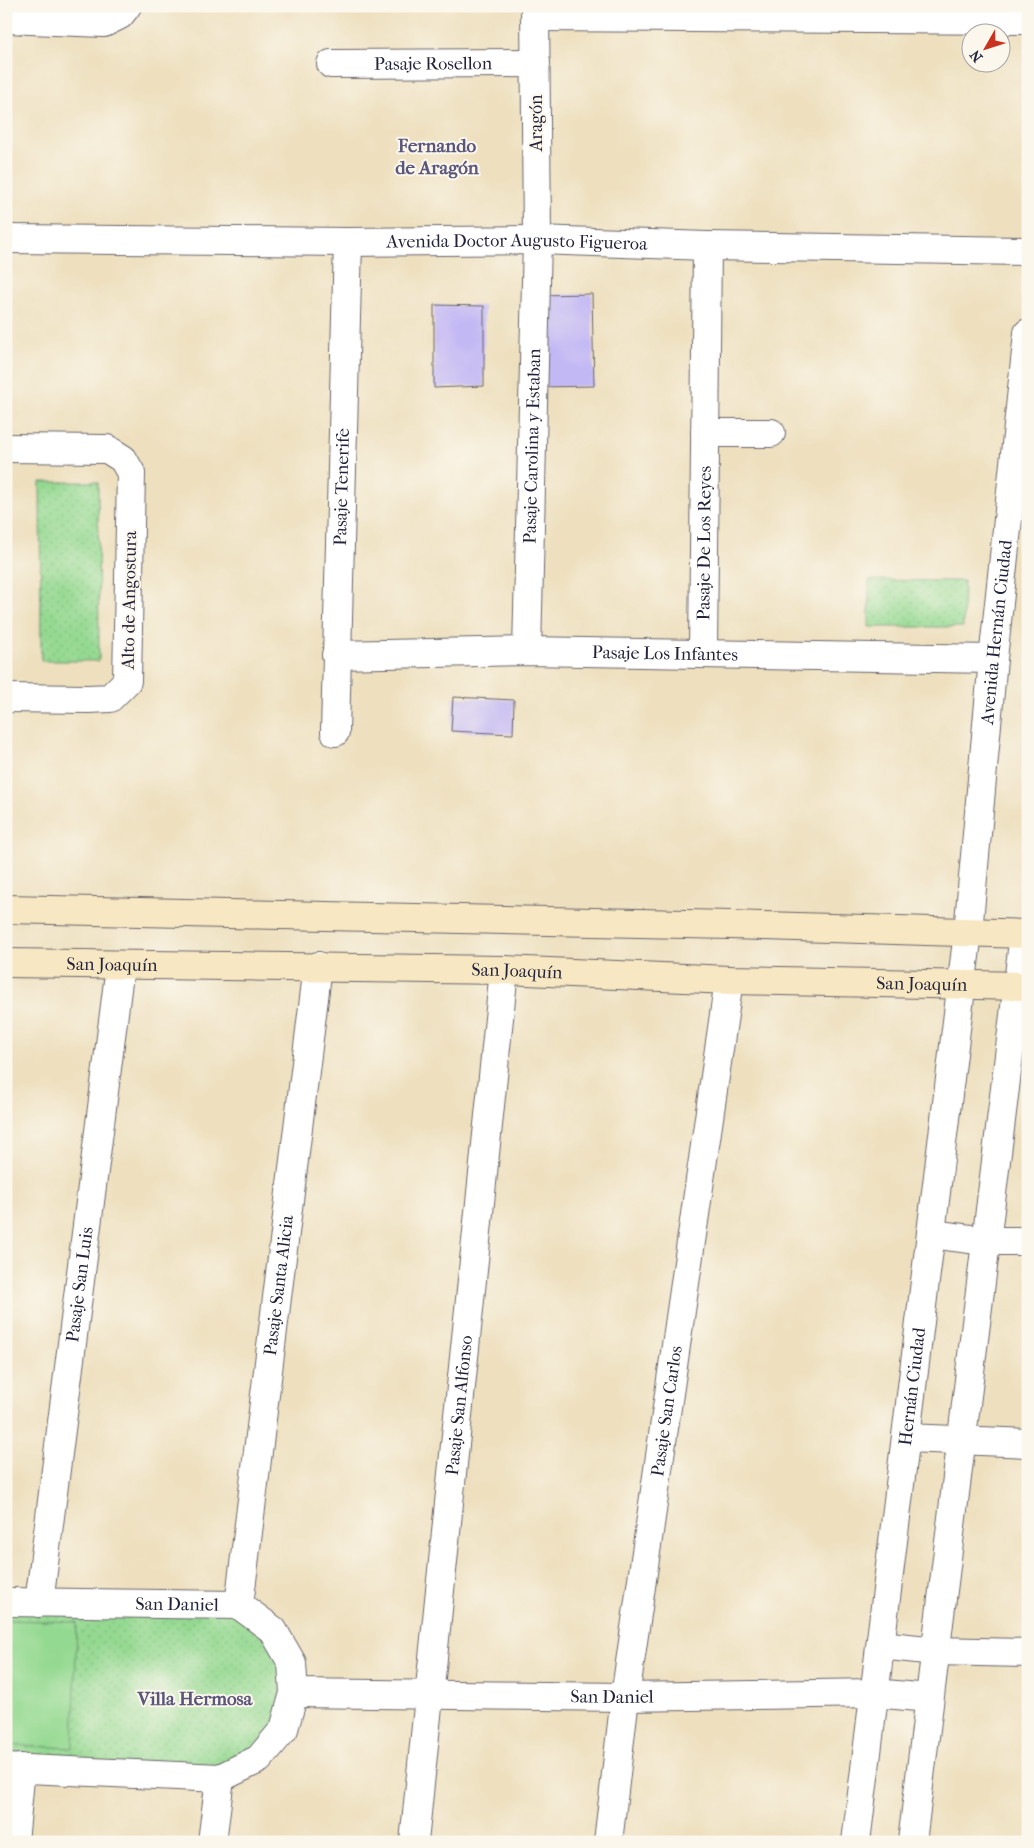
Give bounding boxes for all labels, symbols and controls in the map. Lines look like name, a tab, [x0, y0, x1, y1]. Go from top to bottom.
north arrow	[962, 22, 1012, 72]
text: N	[966, 46, 986, 65]
street label: Pasaje Rosellon	[374, 53, 493, 75]
street label: Aragón	[526, 94, 547, 152]
district label: Fernando de Aragón	[395, 135, 480, 179]
street label: Avenida Doctor Augusto Figueroa	[385, 230, 648, 255]
street label: Pasaje Carolina y Estaban	[520, 348, 545, 544]
street label: Pasaje Tenerife	[330, 428, 354, 546]
street label: Pasaje De Los Reyes	[693, 465, 716, 620]
street label: Alto de Angostura	[118, 530, 141, 670]
street label: Avenida Hernán Ciudad	[977, 539, 1017, 726]
street label: Pasaje Los Infantes	[592, 642, 738, 666]
street label: San Joaquín	[66, 954, 158, 976]
street label: San Joaquín	[471, 960, 563, 984]
street label: San Joaquín	[876, 973, 968, 996]
street label: Pasaje Santa Alicia	[260, 1213, 298, 1357]
street label: Pasaje San Luis	[62, 1225, 98, 1344]
street label: Hernán Ciudad	[895, 1326, 930, 1447]
street label: Pasaje San Alfonso	[442, 1334, 477, 1477]
street label: Pasaje San Carlos	[647, 1344, 687, 1478]
street label: San Daniel	[135, 1594, 219, 1616]
street label: San Daniel	[570, 1686, 654, 1708]
district label: Villa Hermosa	[137, 1688, 254, 1710]

